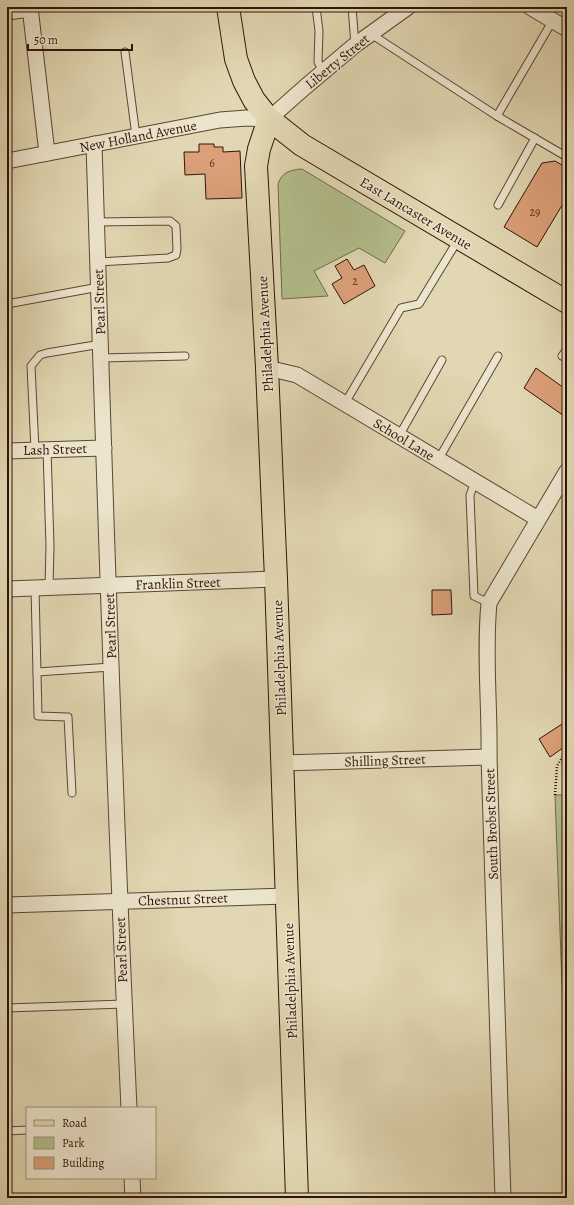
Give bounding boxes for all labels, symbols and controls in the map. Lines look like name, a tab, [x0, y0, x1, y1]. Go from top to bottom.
scale bar	[28, 26, 132, 52]
street label: Liberty Street	[301, 29, 374, 93]
text: 50 m	[34, 32, 58, 48]
street label: New Holland Avenue	[78, 116, 198, 157]
house number: 6	[209, 155, 215, 171]
street label: East Lancaster Avenue	[356, 172, 475, 254]
house number: 29	[529, 204, 541, 220]
street label: Pearl Street	[89, 268, 110, 335]
house number: 2	[352, 273, 358, 289]
street label: Philadelphia Avenue	[253, 276, 278, 392]
street label: School Lane	[370, 414, 438, 465]
street label: Lash Street	[23, 439, 88, 460]
street label: Franklin Street	[135, 573, 221, 594]
street label: Pearl Street	[100, 592, 121, 659]
street label: Philadelphia Avenue	[268, 600, 291, 716]
street label: Shilling Street	[344, 750, 426, 771]
street label: South Brobst Street	[480, 768, 503, 880]
street label: Chestnut Street	[138, 888, 229, 911]
street label: Pearl Street	[111, 916, 132, 983]
street label: Philadelphia Avenue	[279, 923, 302, 1039]
legend	[26, 1107, 156, 1179]
text: Road	[62, 1115, 88, 1131]
text: Park	[62, 1135, 85, 1151]
text: Building	[62, 1155, 104, 1171]

